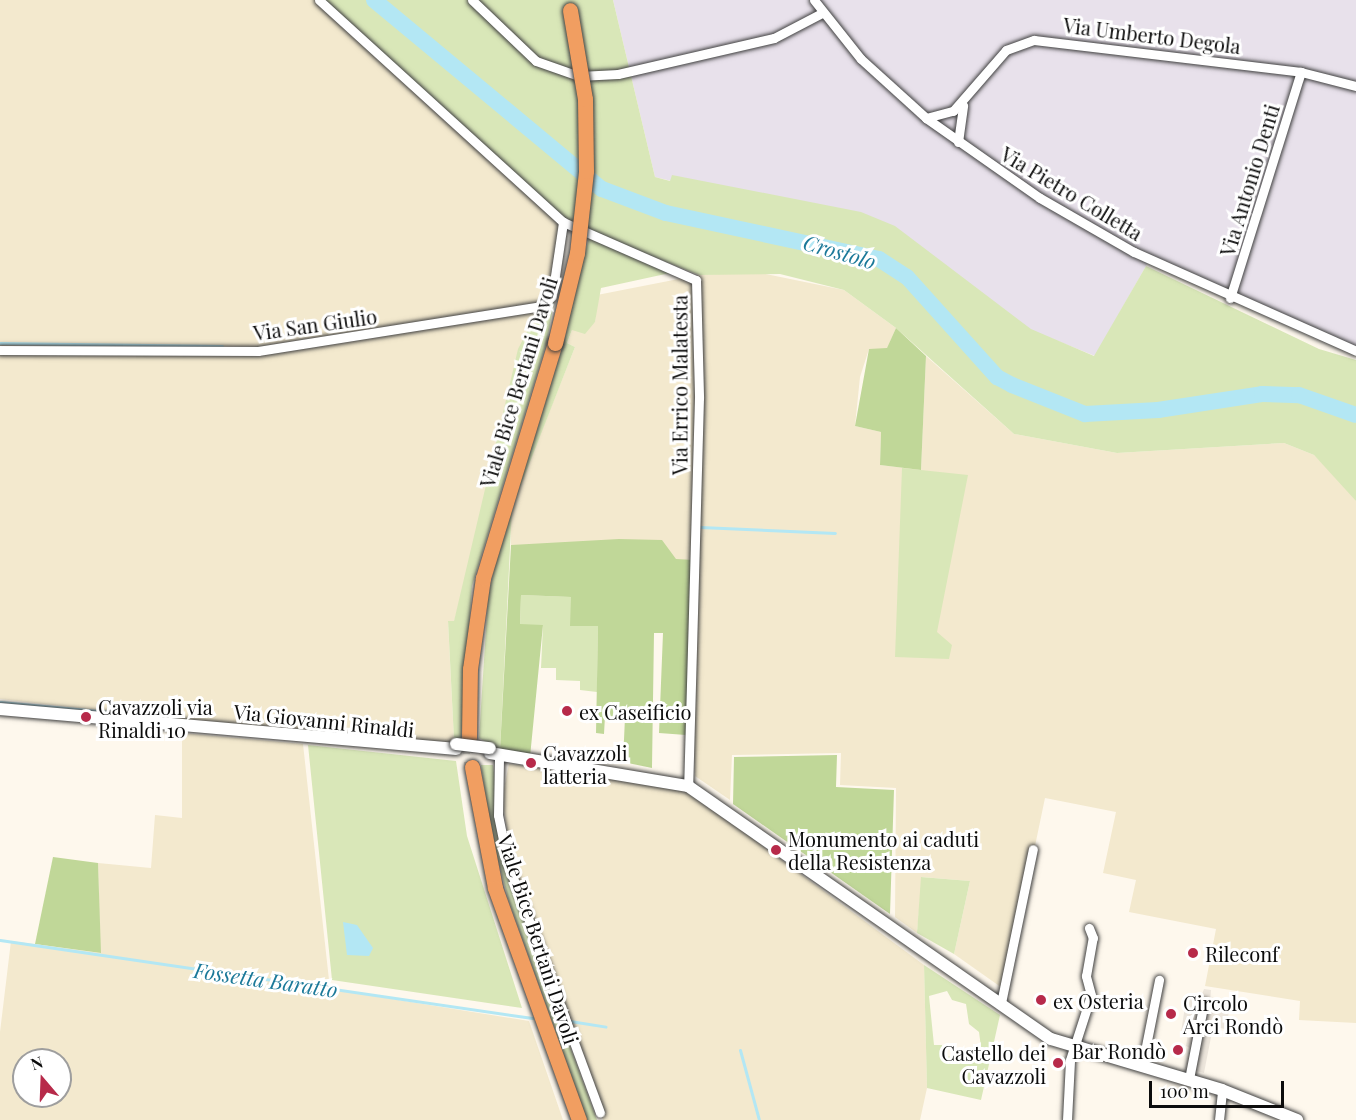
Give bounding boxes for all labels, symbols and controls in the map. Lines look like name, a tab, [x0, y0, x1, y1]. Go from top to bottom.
street label: Via Umberto Degola	[1062, 12, 1242, 58]
street label: Via Antonio Denti	[1214, 101, 1284, 259]
street label: Via Pietro Colletta	[997, 141, 1147, 245]
water label: Crostolo	[801, 229, 879, 273]
street label: Viale Bice Bertani Davoli	[475, 274, 561, 490]
street label: Via Errico Malatesta	[667, 295, 691, 475]
street label: Via San Giulio	[252, 303, 378, 345]
place label: Cavazzoli via Rinaldi 10	[98, 694, 213, 741]
street label: Via Giovanni Rinaldi	[232, 699, 416, 741]
place label: ex Caseificio	[579, 699, 692, 723]
marker: ex Caseificio	[560, 704, 574, 718]
marker: Cavazzoli via Rinaldi 10	[79, 710, 93, 724]
place label: Cavazzoli latteria	[543, 740, 628, 787]
marker: Cavazzoli latteria	[524, 756, 538, 770]
place label: Monumento ai caduti della Resistenza	[788, 826, 979, 873]
street label: Viale Bice Bertani Davoli	[494, 831, 584, 1047]
marker: Monumento ai caduti della Resistenza	[769, 843, 783, 857]
place label: Rileconf	[1205, 941, 1279, 965]
marker: Rileconf	[1186, 946, 1200, 960]
water label: Fossetta Baratto	[193, 956, 339, 1002]
place label: ex Osteria	[1053, 988, 1144, 1012]
place label: Circolo Arci Rondò	[1183, 990, 1283, 1037]
marker: ex Osteria	[1034, 993, 1048, 1007]
marker: Circolo Arci Rondò	[1164, 1007, 1178, 1021]
place label: Bar Rondò	[1071, 1038, 1166, 1062]
place label: Castello dei Cavazzoli	[941, 1040, 1046, 1087]
marker: Bar Rondò	[1171, 1043, 1185, 1057]
north arrow	[12, 1048, 72, 1108]
text: N	[28, 1051, 46, 1074]
marker: Castello dei Cavazzoli	[1051, 1056, 1065, 1070]
scale bar	[1152, 1069, 1287, 1107]
text: 100 m	[1160, 1079, 1209, 1103]

